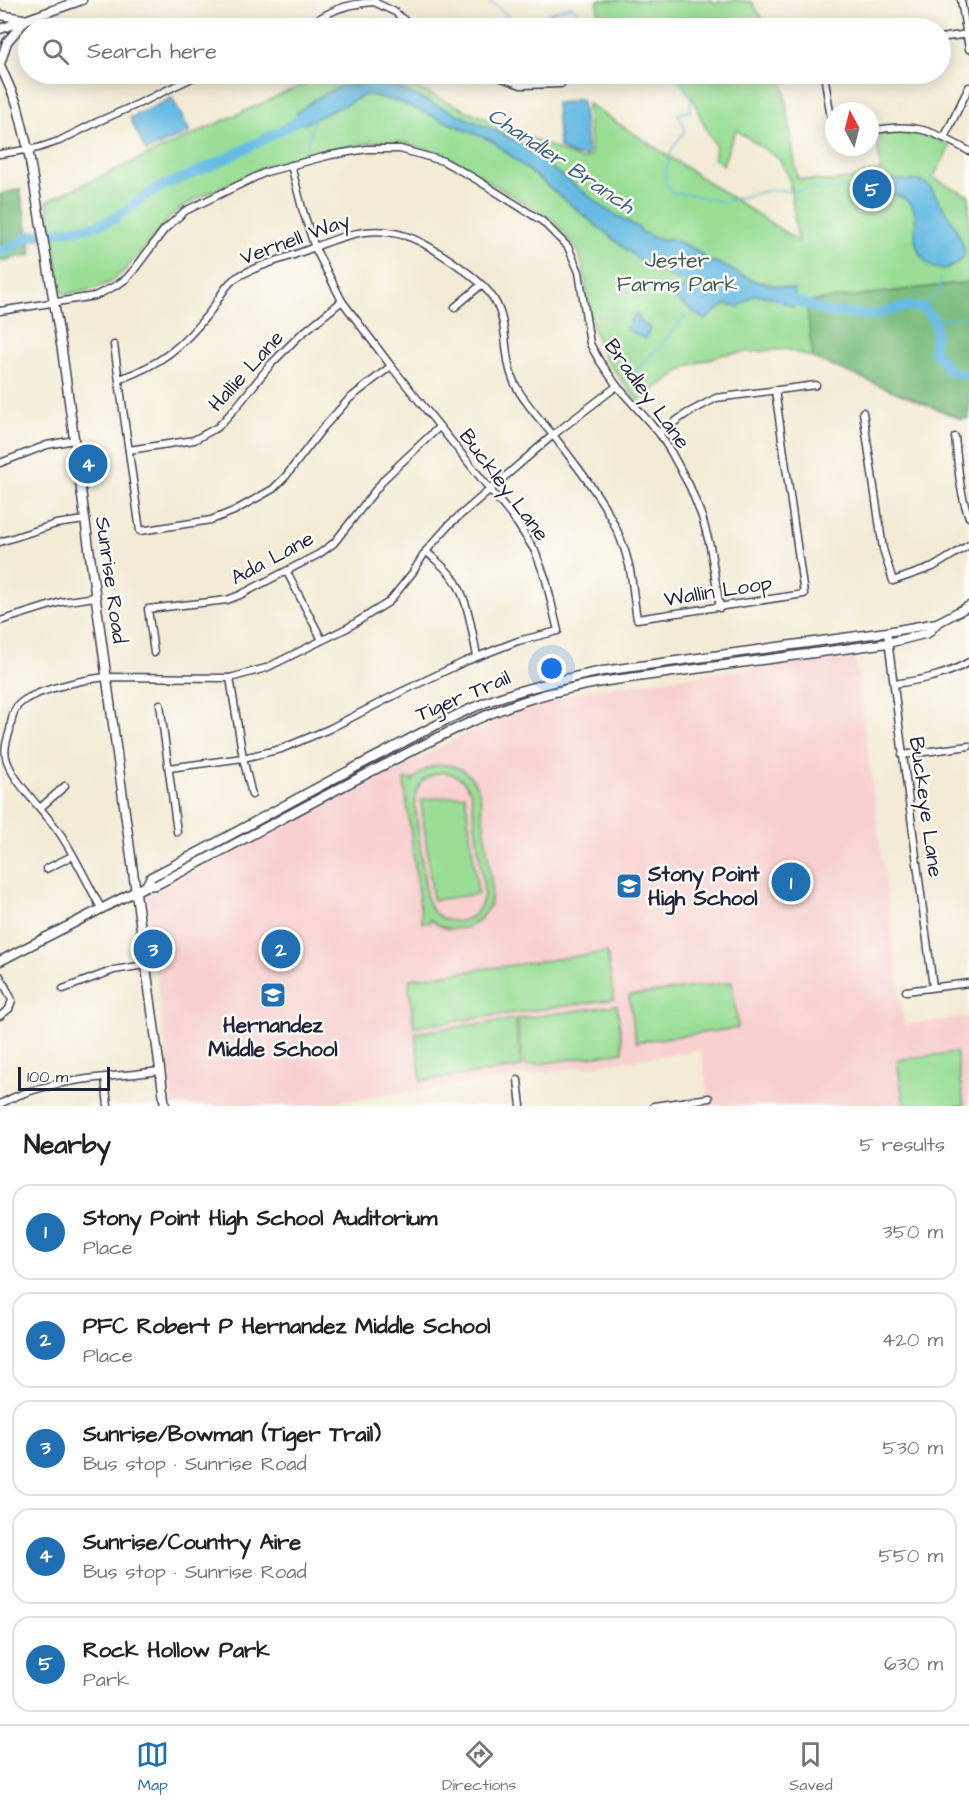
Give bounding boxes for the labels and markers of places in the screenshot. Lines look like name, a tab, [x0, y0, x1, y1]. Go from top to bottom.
pin: 5	[852, 166, 892, 212]
pin: 4	[68, 442, 107, 486]
place label: Stony Point High School	[647, 860, 760, 915]
pin: 1	[772, 860, 810, 904]
school or university icon: Stony Point High School	[614, 871, 644, 901]
pin: 3	[134, 926, 172, 972]
pin: 2	[262, 926, 300, 972]
school or university icon: Hernandez Middle School	[258, 980, 288, 1010]
place label: Hernandez Middle School	[208, 1011, 338, 1064]

